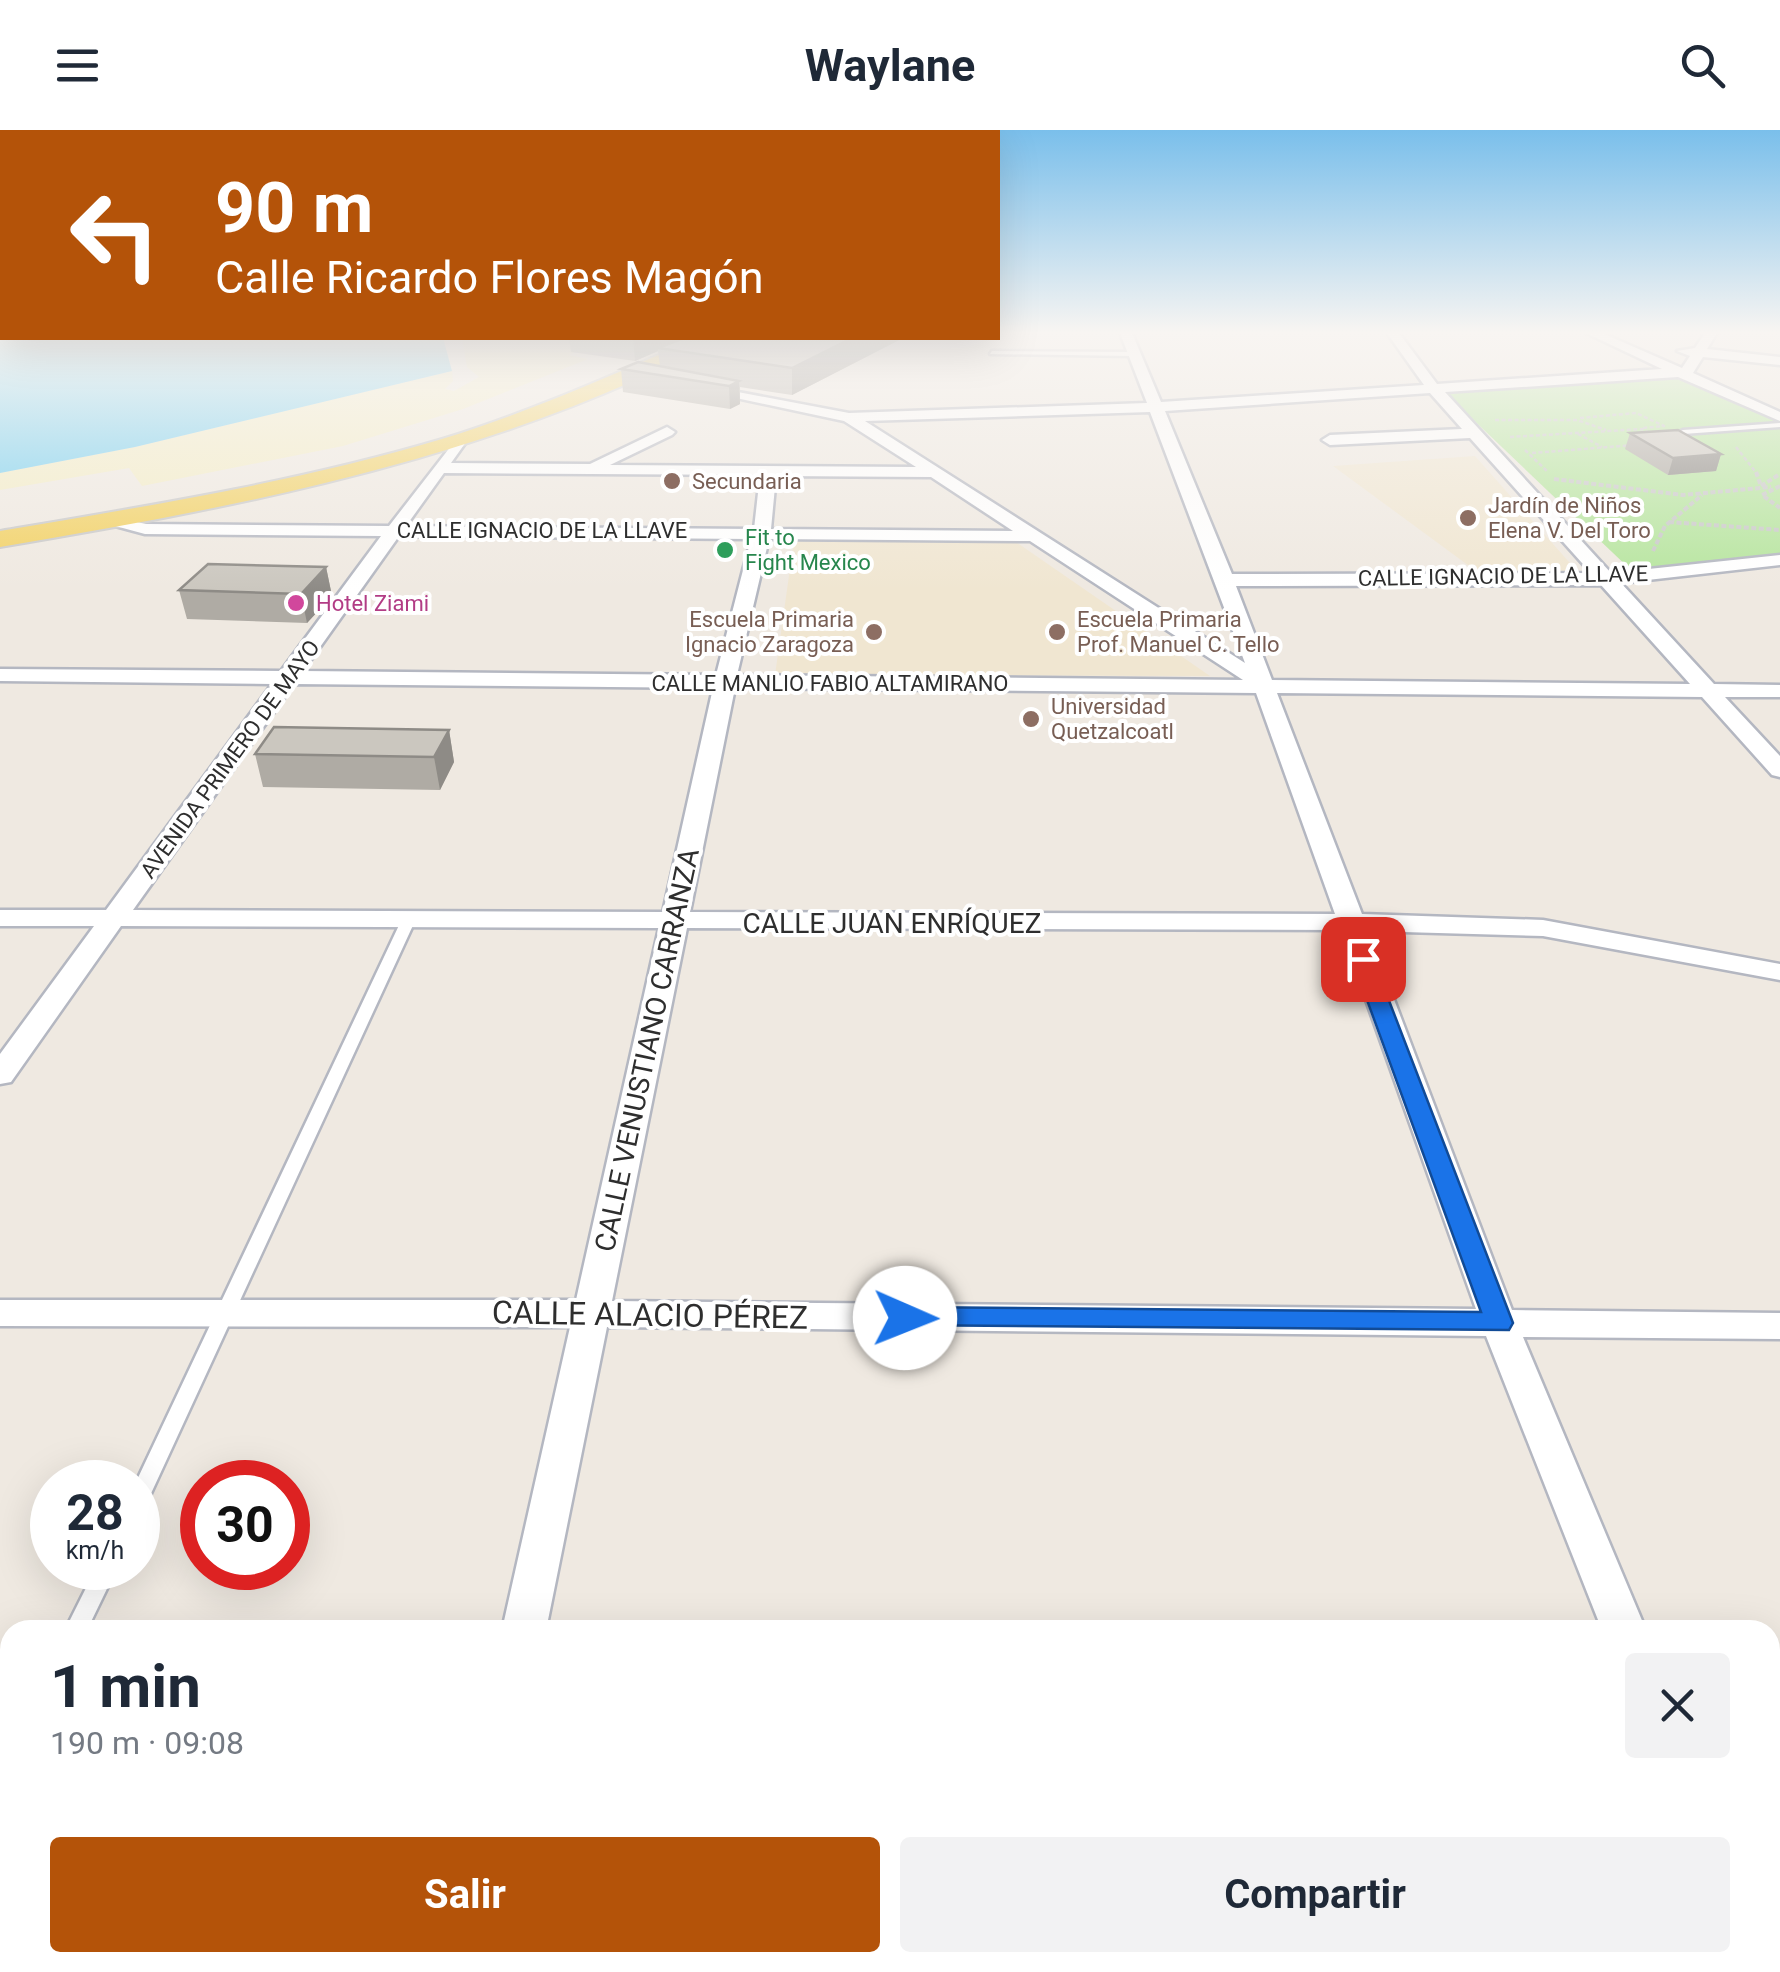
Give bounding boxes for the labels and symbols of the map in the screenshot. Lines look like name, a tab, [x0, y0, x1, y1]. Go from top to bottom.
place label: Secundaria	[692, 469, 802, 494]
marker: Secundaria	[661, 470, 683, 492]
place label: Jardín de Niños Elena V. Del Toro	[1488, 493, 1651, 543]
marker: Jardín de Niños Elena V. Del Toro	[1457, 507, 1479, 529]
street label: CALLE IGNACIO DE LA LLAVE	[397, 518, 687, 543]
place label: Fit to Fight Mexico	[745, 525, 871, 575]
marker: Fit to Fight Mexico	[714, 539, 736, 561]
street label: CALLE IGNACIO DE LA LLAVE	[1358, 561, 1648, 591]
place label: Hotel Ziami	[316, 591, 429, 616]
marker: Hotel Ziami	[285, 592, 307, 614]
place label: Escuela Primaria Ignacio Zaragoza	[685, 607, 854, 657]
place label: Escuela Primaria Prof. Manuel C. Tello	[1077, 607, 1280, 657]
marker: Escuela Primaria Ignacio Zaragoza	[863, 621, 885, 643]
marker: Escuela Primaria Prof. Manuel C. Tello	[1046, 621, 1068, 643]
street label: AVENIDA PRIMERO DE MAYO	[135, 635, 325, 883]
street label: CALLE MANLIO FABIO ALTAMIRANO	[652, 671, 1008, 696]
place label: Universidad Quetzalcoatl	[1051, 694, 1174, 744]
marker: Universidad Quetzalcoatl	[1020, 708, 1042, 730]
street label: CALLE VENUSTIANO CARRANZA	[588, 845, 706, 1255]
street label: CALLE JUAN ENRÍQUEZ	[743, 907, 1041, 940]
pin	[1321, 917, 1406, 1002]
position arrow	[853, 1266, 957, 1370]
street label: CALLE ALACIO PÉREZ	[492, 1293, 808, 1337]
speed limit sign: 30	[180, 1460, 310, 1590]

